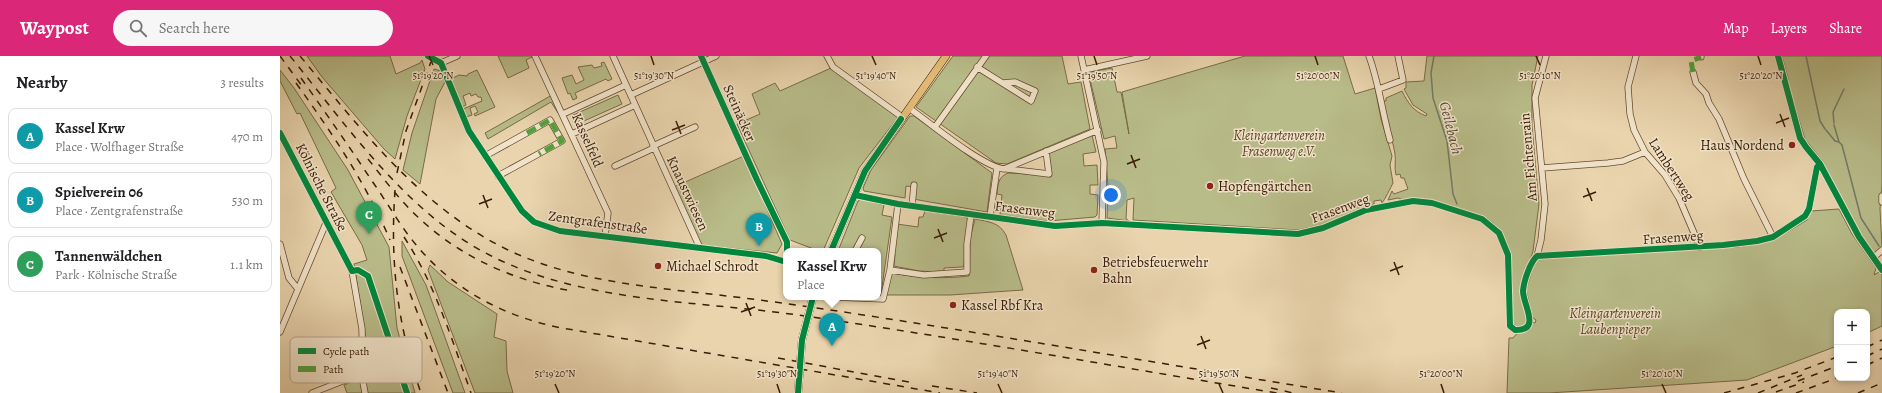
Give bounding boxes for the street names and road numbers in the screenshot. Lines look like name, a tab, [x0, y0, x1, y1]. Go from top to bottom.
street label: Steinäcker	[719, 82, 761, 145]
street label: Kasselfeld	[567, 110, 608, 171]
street label: Am Fichtenrain	[1515, 112, 1542, 203]
street label: Lambertweg	[1644, 134, 1699, 204]
street label: Kölnische Straße	[291, 140, 352, 235]
street label: Knaustwiesen	[662, 153, 713, 234]
street label: Frasenweg	[1308, 189, 1372, 228]
street label: Frasenweg	[994, 196, 1056, 223]
street label: Zentgrafenstraße	[547, 206, 649, 239]
street label: Frasenweg	[1642, 226, 1704, 249]

